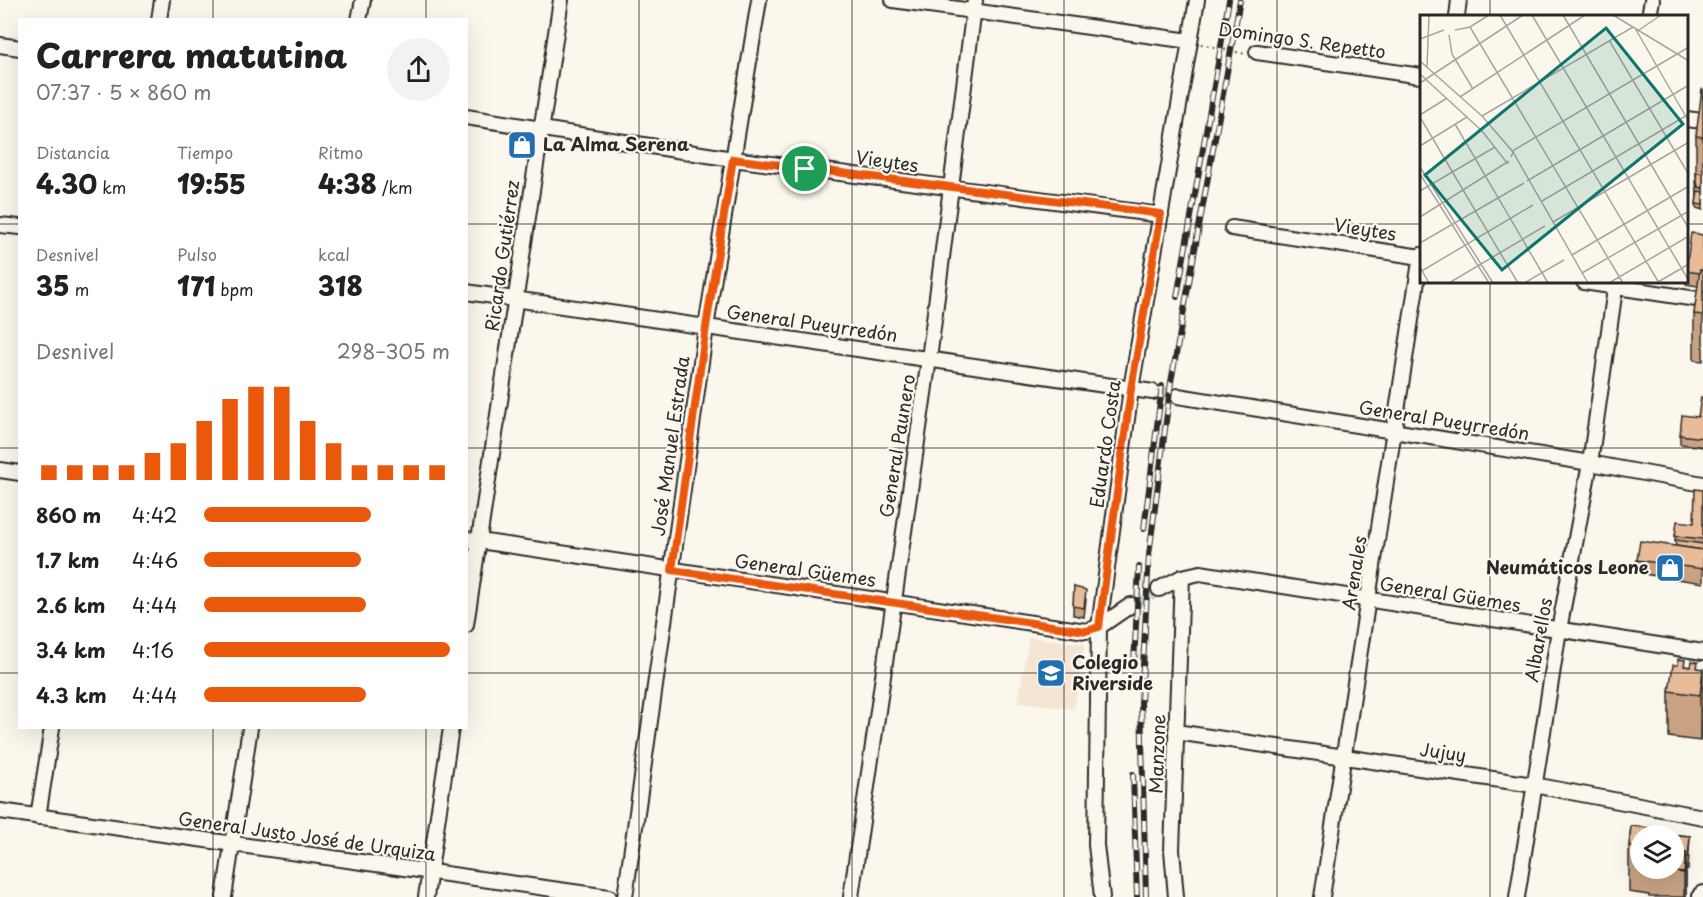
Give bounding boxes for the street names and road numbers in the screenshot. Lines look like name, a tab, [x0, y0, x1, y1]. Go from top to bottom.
street label: Domingo S. Repetto	[1217, 14, 1387, 65]
street label: Vieytes	[854, 143, 920, 178]
street label: Ricardo Gutiérrez	[478, 178, 526, 333]
street label: Vieytes	[1332, 210, 1398, 247]
street label: General Pueyrredón	[725, 297, 899, 348]
street label: José Manuel Estrada	[644, 353, 696, 538]
street label: General Paunero	[872, 372, 921, 519]
street label: Eduardo Costa	[1082, 377, 1127, 509]
street label: General Pueyrredón	[1357, 393, 1531, 446]
street label: Arenales	[1334, 533, 1373, 612]
street label: General Güemes	[733, 546, 878, 593]
street label: General Güemes	[1378, 569, 1523, 618]
street label: Albarellos	[1517, 595, 1558, 684]
street label: Manzone	[1142, 714, 1171, 794]
street label: Jujuy	[1418, 735, 1468, 768]
street label: General Justo José de Urquiza	[177, 804, 438, 867]

